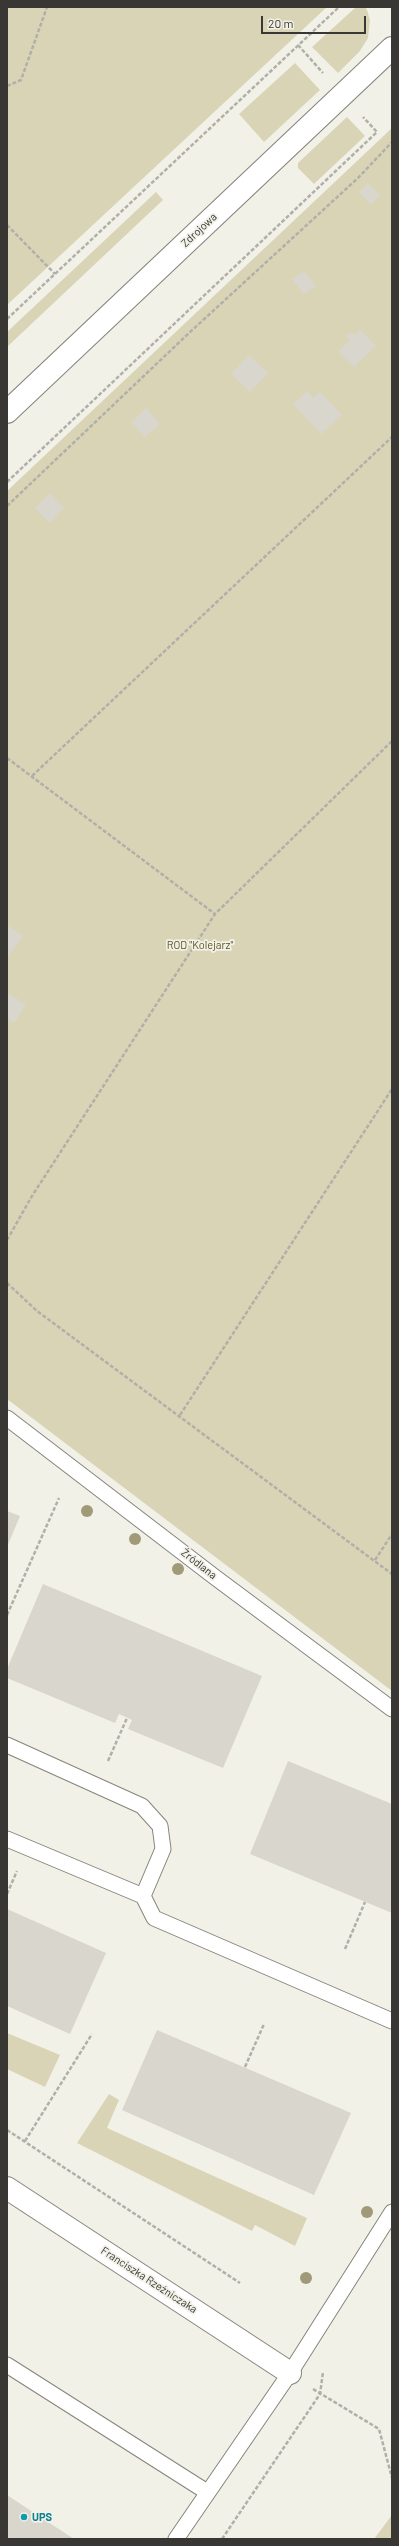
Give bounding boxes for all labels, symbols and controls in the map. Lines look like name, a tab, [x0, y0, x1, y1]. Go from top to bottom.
scale bar	[263, 8, 368, 34]
text: 20 m	[268, 16, 294, 30]
street label: Zdrojowa	[178, 210, 220, 250]
park label: ROD "Kolejarz"	[167, 938, 233, 952]
street label: Źródlana	[179, 1546, 219, 1582]
street label: Franciszka Rzeźniczaka	[98, 2244, 200, 2316]
place label: UPS	[32, 2510, 52, 2524]
marker: UPS	[19, 2512, 29, 2522]

